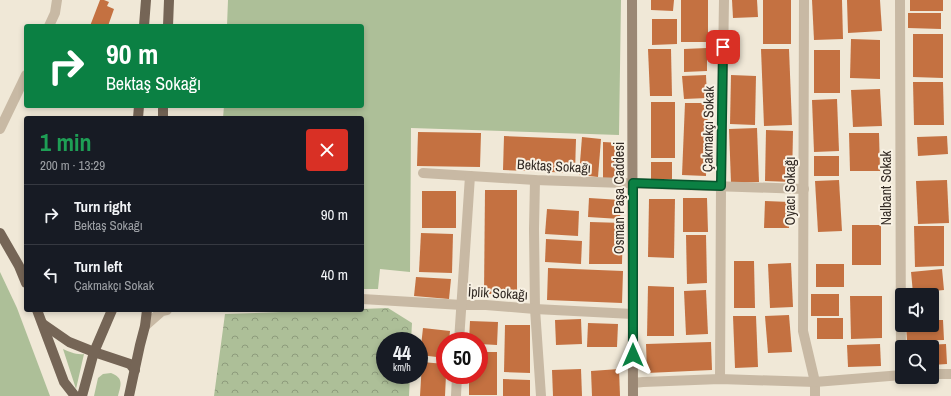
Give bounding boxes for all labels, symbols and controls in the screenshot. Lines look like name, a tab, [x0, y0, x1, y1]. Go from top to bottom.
pin	[706, 30, 740, 64]
text: 90 m	[106, 35, 158, 73]
icon: arrive	[712, 36, 734, 58]
icon: right	[40, 40, 92, 92]
text: Bektaş Sokağı	[106, 71, 201, 96]
street label: Çakmakçı Sokak	[698, 86, 718, 172]
text: 1 min	[40, 126, 91, 158]
button: close	[306, 129, 348, 171]
street label: Osman Paşa Caddesi	[610, 142, 628, 254]
street label: Nalbant Sokak	[877, 150, 895, 225]
street label: Bektaş Sokağı	[517, 155, 591, 177]
text: 200 m · 13:29	[40, 157, 105, 174]
street label: Oyacı Sokağı	[781, 157, 799, 225]
text: Turn right	[74, 196, 131, 217]
icon: right	[40, 204, 62, 226]
text: 90 m	[321, 204, 348, 225]
text: Bektaş Sokağı	[74, 217, 143, 234]
text: Turn left	[74, 256, 122, 277]
icon: left	[40, 264, 62, 286]
text: 40 m	[321, 264, 348, 285]
text: Çakmakçı Sokak	[74, 277, 154, 294]
street label: İplik Sokağı	[468, 282, 528, 304]
map controls	[895, 288, 939, 384]
button: sound	[895, 288, 939, 332]
speed limit sign: 50	[436, 332, 488, 384]
position arrow	[612, 334, 654, 376]
text: 44	[393, 339, 411, 366]
button: search	[895, 340, 939, 384]
text: km/h	[393, 361, 411, 374]

